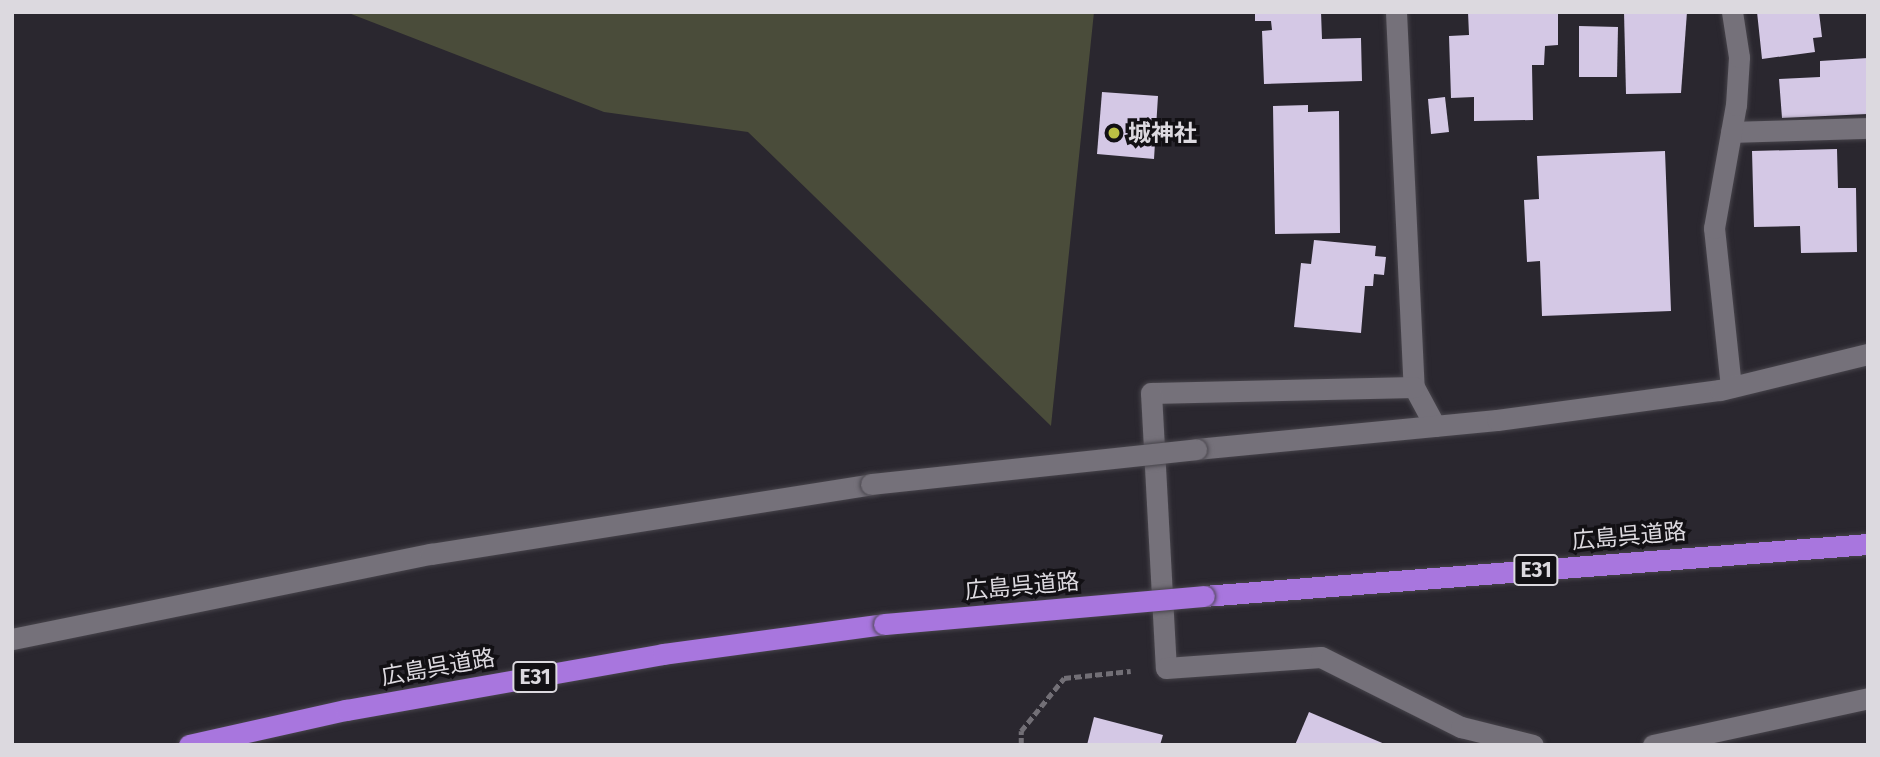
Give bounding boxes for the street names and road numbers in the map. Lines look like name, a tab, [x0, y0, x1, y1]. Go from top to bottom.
street label: 広島呉道路	[1571, 517, 1687, 555]
road number: E31	[1513, 552, 1559, 588]
street label: 広島呉道路	[964, 567, 1080, 605]
street label: 広島呉道路	[379, 643, 497, 691]
road number: E31	[512, 660, 558, 694]

